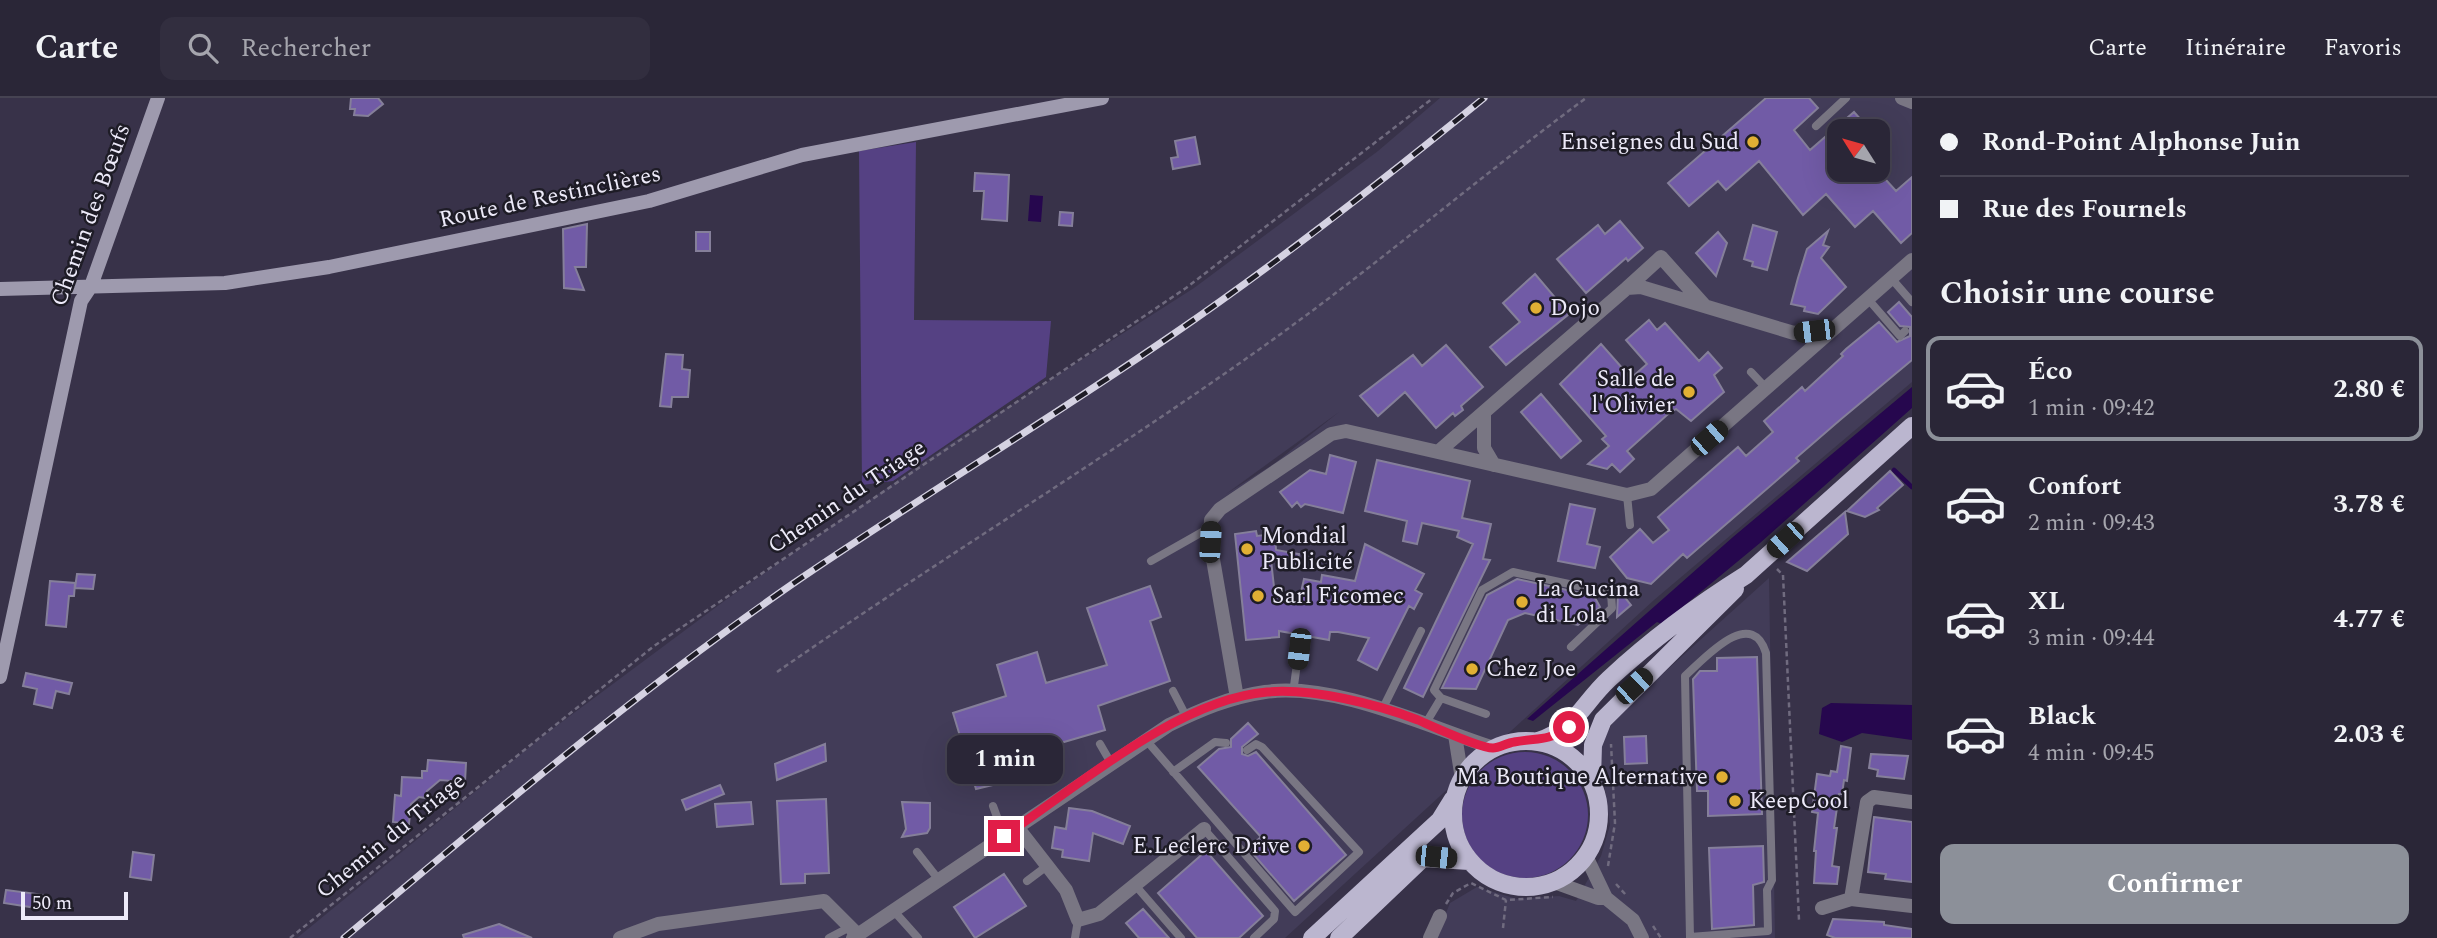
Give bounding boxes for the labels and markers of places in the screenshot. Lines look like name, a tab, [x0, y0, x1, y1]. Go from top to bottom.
place label: Enseignes du Sud	[1560, 125, 1739, 160]
marker: Enseignes du Sud	[1745, 134, 1761, 150]
place label: Dojo	[1550, 291, 1600, 326]
marker: Dojo	[1528, 300, 1544, 316]
place label: Salle de l'Olivier	[1591, 362, 1675, 423]
marker: Salle de l'Olivier	[1681, 384, 1697, 400]
place label: Mondial Publicité	[1261, 519, 1353, 580]
marker: Mondial Publicité	[1239, 541, 1255, 557]
place label: La Cucina di Lola	[1536, 572, 1640, 633]
place label: Sarl Ficomec	[1272, 579, 1404, 614]
marker: Sarl Ficomec	[1250, 588, 1266, 604]
marker: La Cucina di Lola	[1514, 594, 1530, 610]
place label: Chez Joe	[1486, 652, 1576, 687]
marker: Chez Joe	[1464, 661, 1480, 677]
place label: Ma Boutique Alternative	[1456, 760, 1708, 795]
marker: Ma Boutique Alternative	[1714, 769, 1730, 785]
place label: KeepCool	[1749, 784, 1849, 819]
marker: KeepCool	[1727, 793, 1743, 809]
place label: E.Leclerc Drive	[1132, 829, 1290, 864]
marker: E.Leclerc Drive	[1296, 838, 1312, 854]

